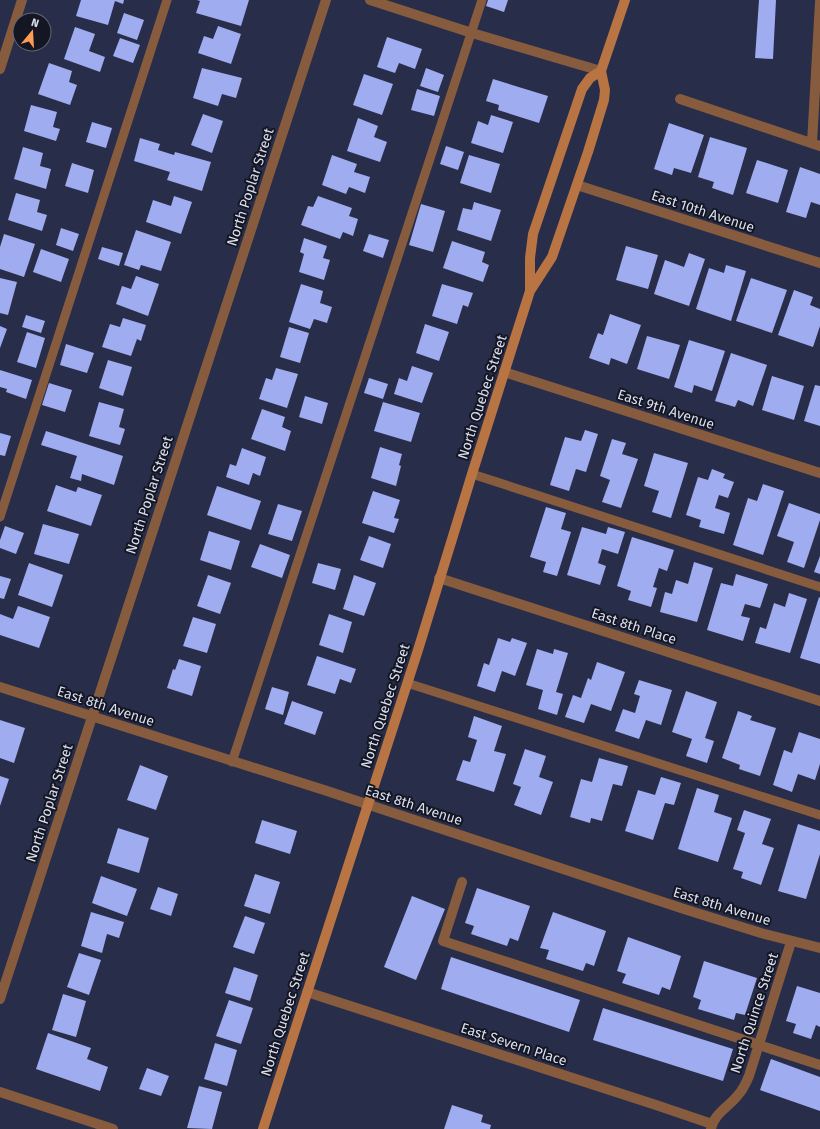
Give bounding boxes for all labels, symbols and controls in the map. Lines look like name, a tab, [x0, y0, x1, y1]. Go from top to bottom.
north arrow	[12, 12, 52, 52]
text: N	[29, 16, 40, 30]
street label: North Poplar Street	[223, 125, 278, 248]
street label: East 10th Avenue	[649, 187, 757, 236]
street label: North Quebec Street	[454, 332, 511, 462]
street label: East 9th Avenue	[615, 386, 716, 433]
street label: North Poplar Street	[122, 433, 177, 556]
street label: East 8th Place	[589, 605, 679, 648]
street label: North Quebec Street	[357, 641, 414, 771]
street label: East 8th Avenue	[55, 683, 157, 730]
street label: North Poplar Street	[22, 741, 77, 864]
street label: East 8th Avenue	[363, 782, 465, 829]
street label: East 8th Avenue	[671, 884, 773, 929]
street label: North Quebec Street	[257, 949, 314, 1079]
street label: North Quince Street	[727, 950, 782, 1076]
street label: East Severn Place	[459, 1019, 569, 1070]

